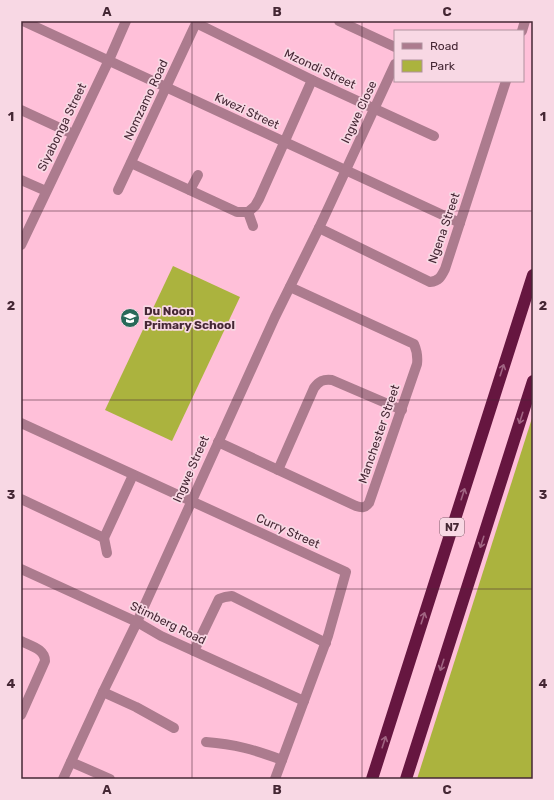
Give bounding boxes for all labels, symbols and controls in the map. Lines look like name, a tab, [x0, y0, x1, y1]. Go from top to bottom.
text: A	[102, 4, 112, 19]
text: B	[272, 4, 282, 19]
text: C	[442, 4, 452, 19]
legend	[394, 30, 524, 82]
text: Road	[430, 39, 458, 53]
street label: Mzondi Street	[282, 46, 358, 92]
street label: Nomzamo Road	[121, 57, 171, 143]
text: Park	[430, 59, 456, 73]
street label: Ingwe Close	[338, 78, 380, 146]
street label: Siyabonga Street	[35, 80, 89, 173]
street label: Kwezi Street	[213, 90, 282, 132]
text: 1	[8, 109, 14, 124]
text: 1	[540, 109, 546, 124]
street label: Ngena Street	[425, 191, 463, 265]
text: 2	[7, 298, 15, 313]
text: 2	[539, 298, 547, 313]
place label: Du Noon Primary School	[144, 304, 235, 332]
school or university icon: Du Noon Primary School	[119, 307, 141, 329]
one-way arrow	[499, 364, 506, 377]
street label: Manchester Street	[356, 382, 403, 485]
one-way arrow	[517, 411, 524, 424]
street label: Ingwe Street	[170, 433, 212, 505]
text: 3	[7, 487, 16, 502]
text: 3	[539, 487, 548, 502]
one-way arrow	[460, 488, 467, 501]
street label: Curry Street	[254, 511, 322, 551]
road number: N7	[440, 518, 464, 536]
one-way arrow	[477, 535, 485, 547]
street label: Stimberg Road	[128, 599, 208, 647]
one-way arrow	[420, 612, 427, 625]
one-way arrow	[438, 659, 445, 672]
text: 4	[7, 676, 16, 691]
text: 4	[539, 676, 548, 691]
one-way arrow	[381, 736, 388, 749]
text: A	[102, 782, 112, 797]
text: B	[272, 782, 282, 797]
text: C	[442, 782, 452, 797]

